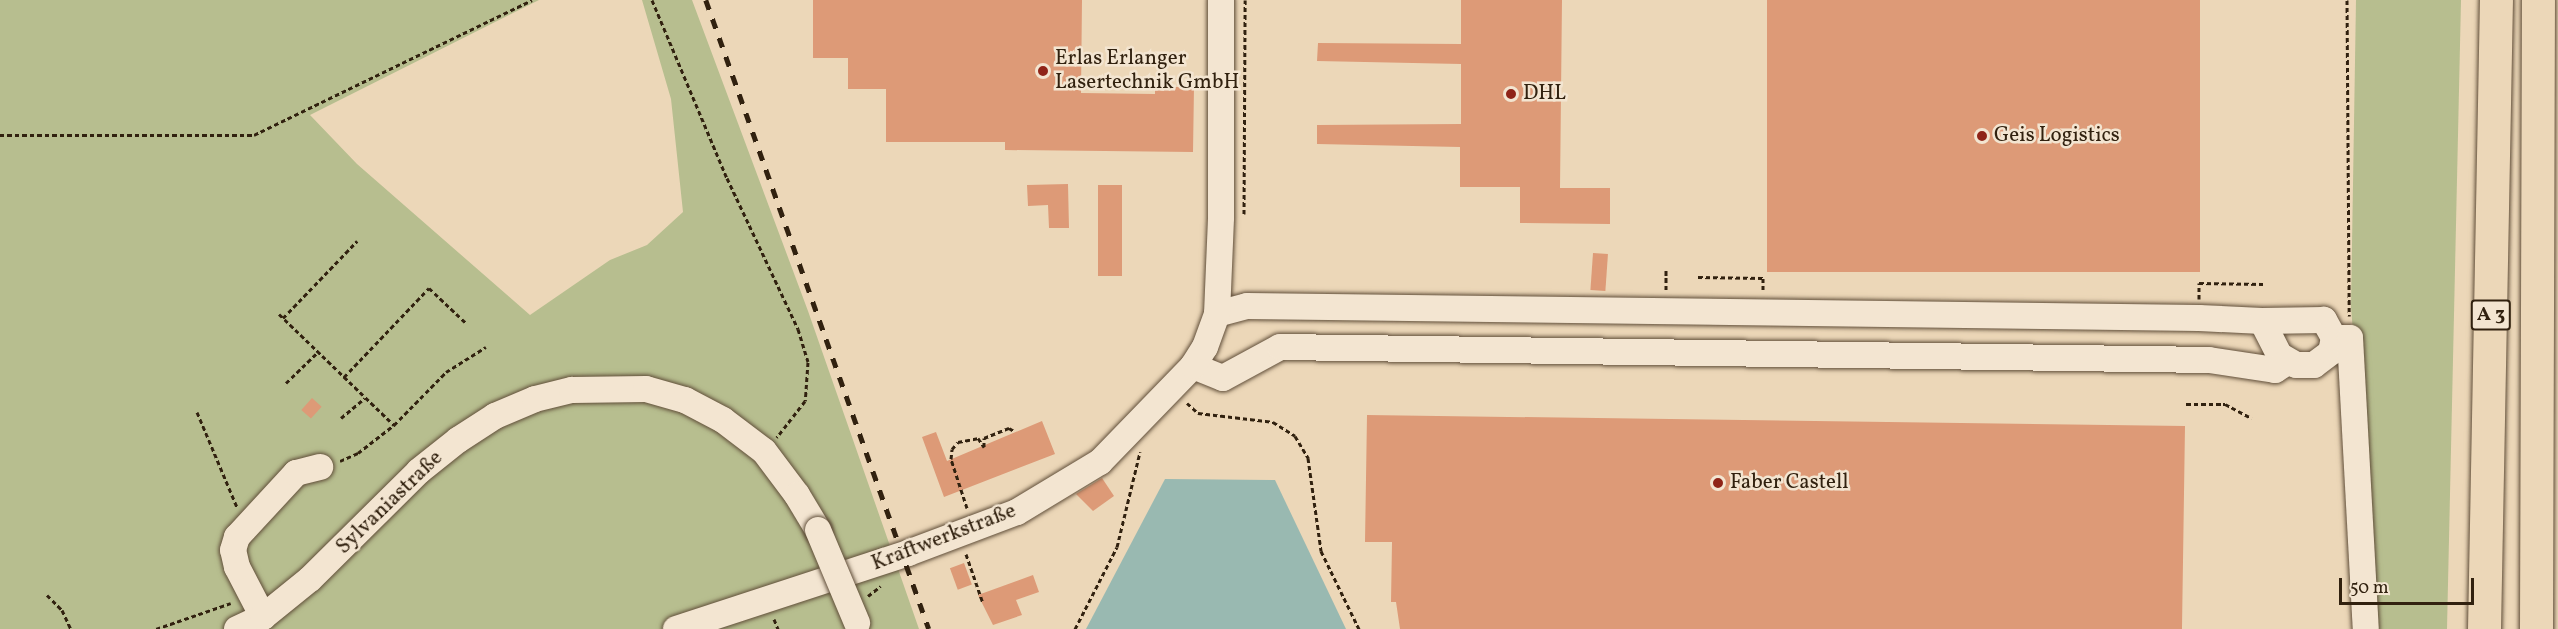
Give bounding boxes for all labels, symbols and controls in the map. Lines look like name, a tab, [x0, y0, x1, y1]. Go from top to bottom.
place label: Erlas Erlanger Lasertechnik GmbH	[1055, 46, 1239, 96]
marker: Erlas Erlanger Lasertechnik GmbH	[1036, 64, 1050, 78]
place label: DHL	[1523, 81, 1566, 107]
marker: DHL	[1504, 87, 1518, 101]
place label: Geis Logistics	[1994, 123, 2120, 149]
marker: Geis Logistics	[1975, 129, 1989, 143]
road number: A 3	[2470, 298, 2512, 332]
street label: Sylvaniastraße	[332, 446, 448, 560]
place label: Faber Castell	[1730, 470, 1848, 496]
marker: Faber Castell	[1711, 476, 1725, 490]
street label: Kraftwerkstraße	[868, 499, 1020, 577]
scale bar	[2342, 566, 2477, 604]
text: 50 m	[2350, 576, 2389, 601]

